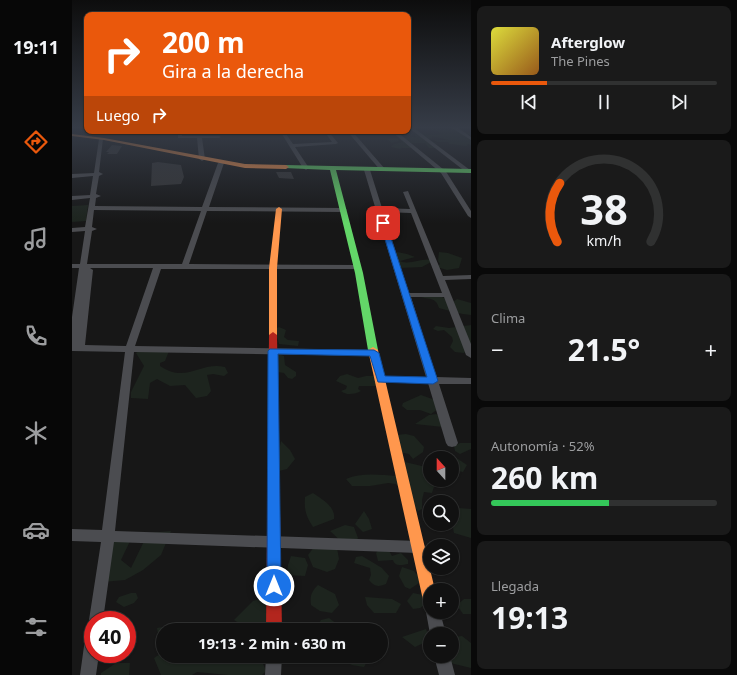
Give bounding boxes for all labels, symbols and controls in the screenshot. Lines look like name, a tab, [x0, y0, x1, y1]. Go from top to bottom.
text: 200 m	[162, 23, 245, 61]
icon: right	[96, 28, 148, 80]
text: Afterglow	[551, 32, 625, 52]
text: 19:11	[13, 35, 59, 59]
text: The Pines	[551, 52, 610, 70]
text: Gira a la derecha	[162, 59, 304, 83]
icon: previous	[518, 91, 540, 113]
icon: pause	[593, 91, 615, 113]
icon: next	[668, 91, 690, 113]
icon: right	[148, 104, 170, 126]
text: Luego	[96, 105, 140, 125]
icon: directions	[22, 128, 50, 156]
text: 38	[580, 180, 628, 236]
pin	[366, 206, 400, 240]
icon: arrive	[372, 212, 394, 234]
icon: music	[22, 225, 50, 253]
text: km/h	[586, 230, 622, 249]
text: Clima	[491, 309, 525, 327]
icon: phone	[22, 322, 50, 350]
text: 21.5°	[568, 329, 640, 370]
text: −	[491, 334, 504, 364]
text: +	[704, 334, 717, 364]
icon: climate	[22, 419, 50, 447]
text: Autonomía · 52%	[491, 437, 595, 455]
north arrow	[423, 451, 459, 487]
map controls	[423, 451, 459, 663]
text: 260 km	[491, 457, 598, 498]
button: search	[423, 495, 459, 531]
icon: car	[22, 516, 50, 544]
button: layers	[423, 539, 459, 575]
position arrow	[253, 565, 295, 607]
text: Llegada	[491, 577, 539, 595]
button: +	[423, 583, 459, 619]
text: 19:13	[491, 597, 568, 638]
speed limit sign: 40	[84, 611, 136, 663]
icon: filters	[22, 613, 50, 641]
button: −	[423, 627, 459, 663]
text: 19:13 · 2 min · 630 m	[198, 633, 346, 653]

